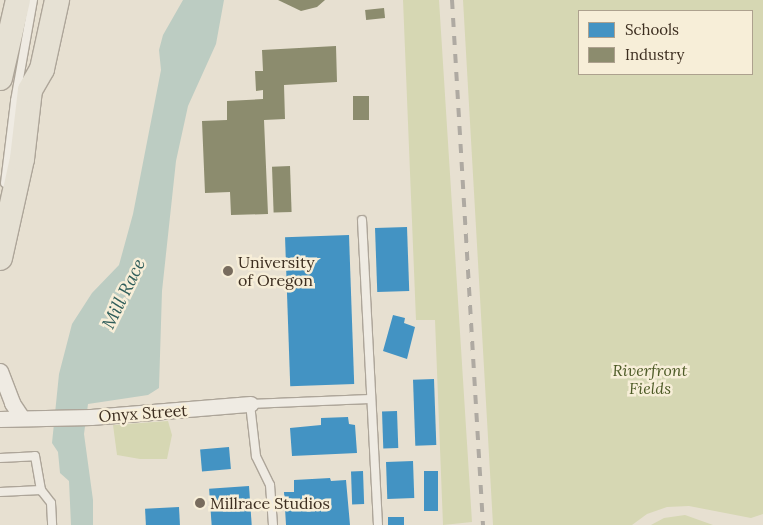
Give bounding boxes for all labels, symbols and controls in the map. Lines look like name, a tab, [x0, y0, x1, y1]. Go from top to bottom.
legend	[578, 10, 753, 75]
text: Schools	[625, 20, 679, 39]
text: Industry	[625, 45, 684, 64]
place label: University of Oregon	[238, 252, 315, 290]
water label: Mill Race	[98, 255, 150, 333]
marker: University of Oregon	[222, 265, 234, 277]
park label: Riverfront Fields	[613, 360, 687, 398]
street label: Onyx Street	[98, 400, 188, 426]
place label: Millrace Studios	[210, 493, 330, 513]
marker: Millrace Studios	[194, 497, 206, 509]

